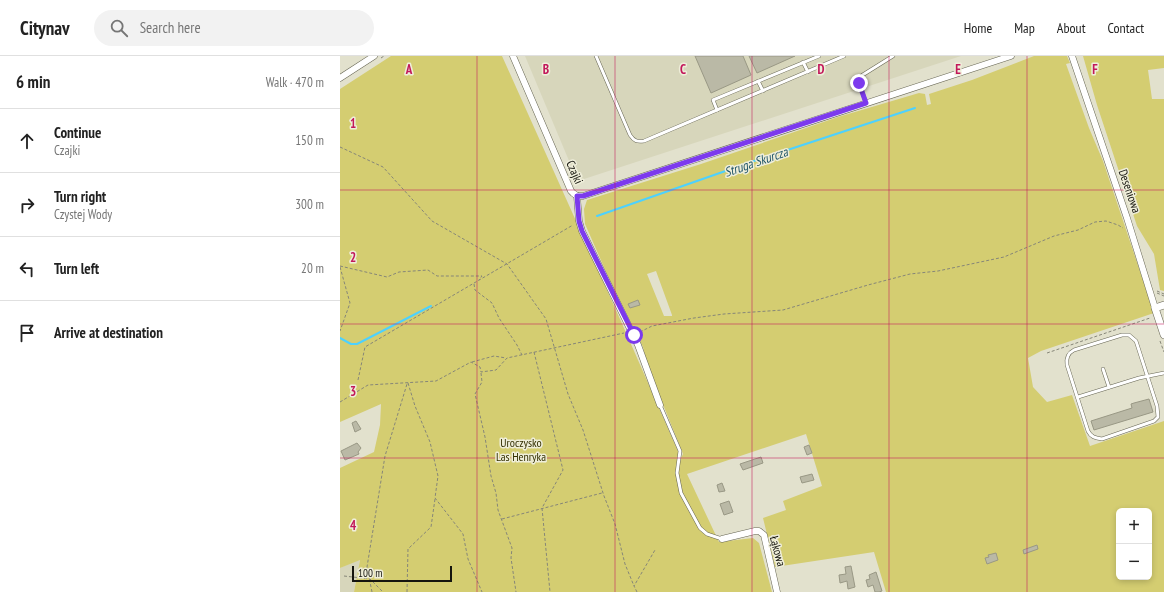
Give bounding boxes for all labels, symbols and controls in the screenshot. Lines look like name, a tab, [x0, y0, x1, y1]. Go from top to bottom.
search box	[94, 10, 374, 46]
text: Citynav	[20, 16, 70, 40]
icon: search	[108, 17, 130, 39]
text: Search here	[140, 18, 201, 37]
text: Home	[964, 19, 992, 37]
text: Map	[1014, 19, 1035, 37]
text: About	[1057, 19, 1086, 37]
text: Contact	[1108, 19, 1144, 37]
text: A	[405, 61, 413, 78]
text: B	[543, 61, 549, 78]
text: C	[680, 61, 686, 78]
text: D	[818, 61, 825, 78]
text: E	[955, 61, 961, 78]
text: F	[1092, 61, 1098, 78]
text: 6 min	[16, 71, 50, 93]
text: Walk · 470 m	[266, 74, 324, 91]
route end	[850, 74, 868, 92]
text: 1	[350, 115, 356, 132]
text: Continue	[54, 123, 101, 142]
icon: ahead	[16, 130, 38, 152]
text: 150 m	[295, 132, 324, 149]
text: Czajki	[54, 142, 80, 159]
water label: Struga Skurcza	[722, 143, 791, 181]
street label: Czajki	[563, 158, 587, 186]
street label: Deseniowa	[1116, 167, 1144, 215]
text: Turn right	[54, 187, 106, 206]
icon: right	[16, 194, 38, 216]
text: 300 m	[295, 196, 324, 213]
text: Czystej Wody	[54, 206, 112, 223]
text: 2	[350, 249, 356, 266]
icon: left	[16, 258, 38, 280]
text: Turn left	[54, 259, 99, 278]
text: 20 m	[301, 260, 324, 277]
icon: arrive	[16, 322, 38, 344]
text: Arrive at destination	[54, 323, 163, 342]
route start	[625, 326, 643, 344]
text: 3	[350, 383, 356, 400]
park label: Uroczysko Las Henryka	[496, 435, 546, 464]
map controls	[1116, 508, 1152, 580]
button: +	[1116, 508, 1152, 544]
text: 4	[350, 517, 357, 534]
street label: Łąkowa	[767, 534, 789, 568]
button: −	[1116, 544, 1152, 580]
scale bar	[352, 564, 452, 583]
text: 100 m	[358, 566, 382, 580]

